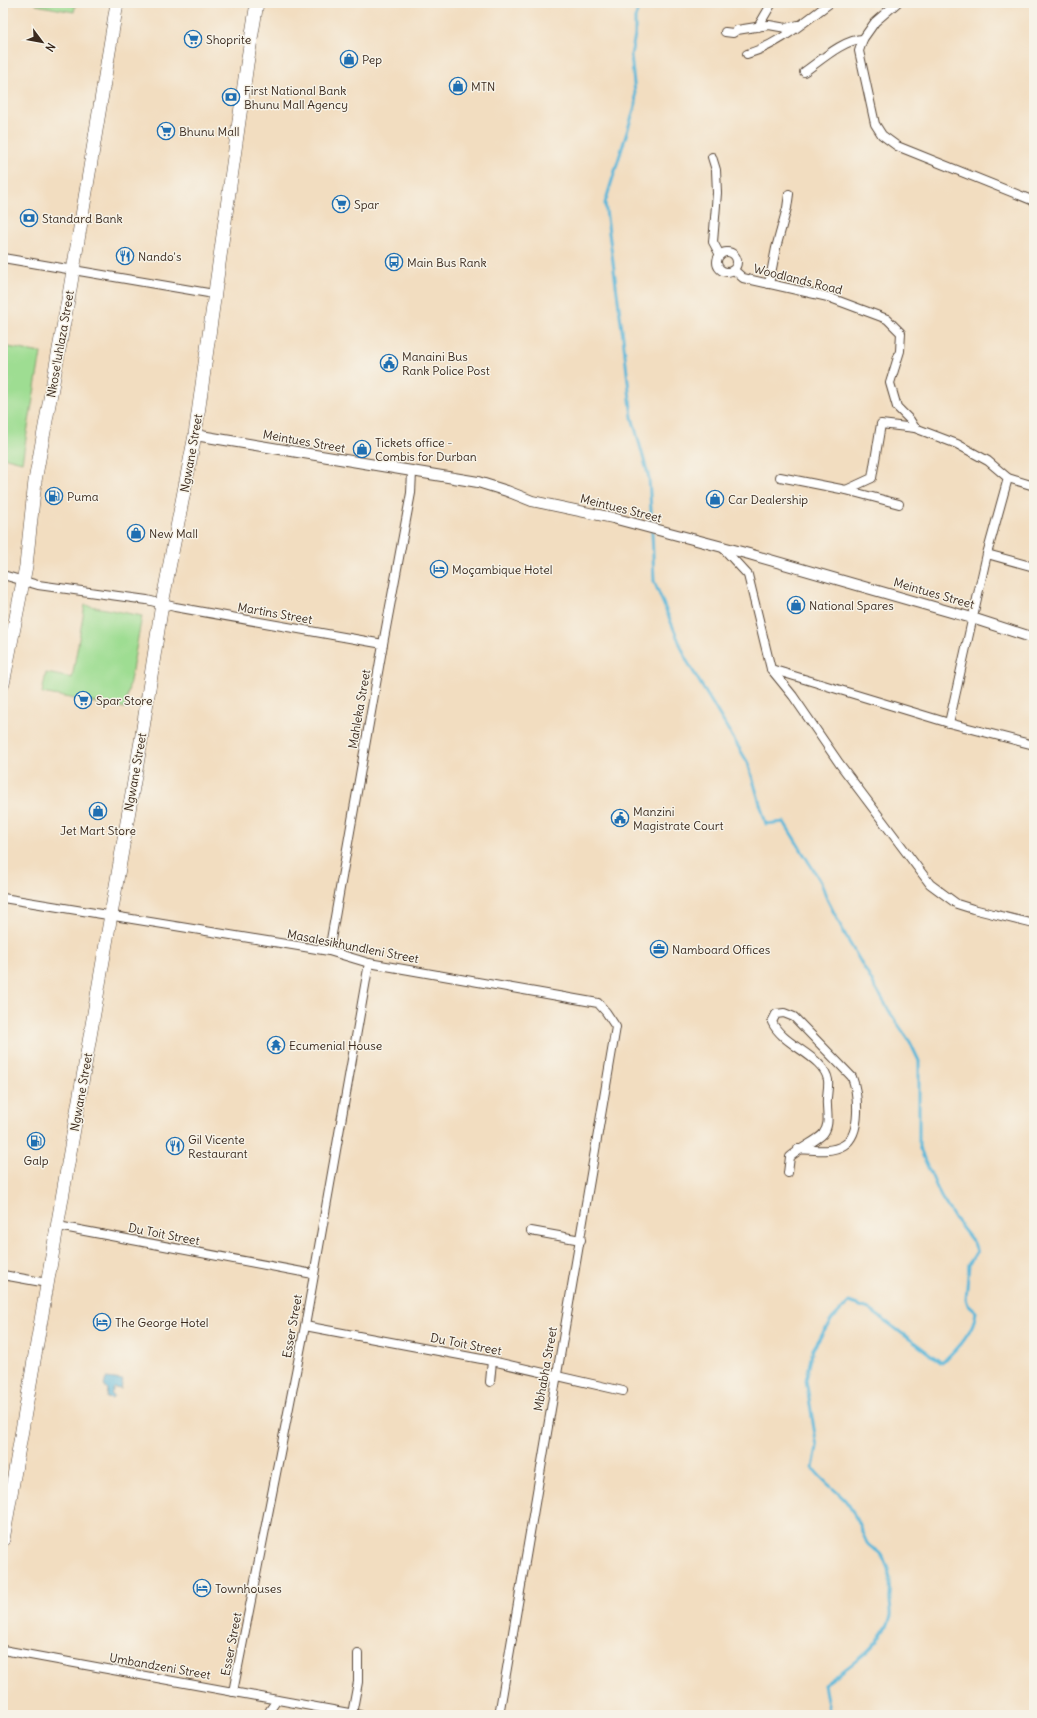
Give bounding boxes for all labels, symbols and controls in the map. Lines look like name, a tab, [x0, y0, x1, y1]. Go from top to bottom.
north arrow	[22, 22, 62, 62]
supermarket icon: Shoprite	[183, 29, 203, 49]
place label: Shoprite	[206, 32, 251, 47]
text: N	[43, 40, 58, 54]
shop icon: Pep	[339, 49, 359, 69]
place label: Pep	[362, 52, 382, 67]
shop icon: MTN	[448, 76, 468, 96]
place label: MTN	[471, 79, 495, 94]
place label: First National Bank Bhunu Mall Agency	[244, 83, 348, 112]
bank icon: First National Bank Bhunu Mall Agency	[221, 87, 241, 107]
supermarket icon: Bhunu Mall	[156, 121, 176, 141]
place label: Bhunu Mall	[179, 124, 239, 139]
supermarket icon: Spar	[331, 194, 351, 214]
place label: Spar	[354, 197, 379, 212]
bank icon: Standard Bank	[19, 208, 39, 228]
place label: Standard Bank	[42, 211, 123, 226]
restaurant icon: Nando's	[115, 246, 135, 266]
place label: Nando's	[138, 249, 181, 264]
bus stop icon: Main Bus Rank	[384, 252, 404, 272]
place label: Main Bus Rank	[407, 255, 487, 270]
street label: Woodlands Road	[752, 261, 844, 297]
street label: Nkose'luhlaza Street	[43, 289, 77, 399]
place label: Manaini Bus Rank Police Post	[402, 349, 490, 378]
public building icon: Manaini Bus Rank Police Post	[379, 353, 399, 373]
street label: Ngwane Street	[177, 413, 205, 493]
street label: Meintues Street	[262, 426, 346, 456]
place label: Tickets office - Combis for Durban	[375, 435, 477, 464]
shop icon: Tickets office - Combis for Durban	[352, 439, 372, 459]
fuel station icon: Puma	[44, 486, 64, 506]
place label: Puma	[67, 489, 99, 504]
shop icon: Car Dealership	[705, 489, 725, 509]
street label: Meintues Street	[579, 491, 663, 525]
place label: Car Dealership	[728, 492, 808, 507]
shop icon: New Mall	[126, 523, 146, 543]
place label: New Mall	[149, 526, 198, 541]
hotel icon: Moçambique Hotel	[429, 559, 449, 579]
place label: Moçambique Hotel	[452, 562, 552, 577]
street label: Meintues Street	[892, 574, 976, 612]
shop icon: National Spares	[786, 595, 806, 615]
place label: National Spares	[809, 598, 894, 613]
street label: Martins Street	[237, 599, 313, 627]
street label: Mahleka Street	[345, 668, 373, 750]
supermarket icon: Spar Store	[73, 690, 93, 710]
place label: Spar Store	[96, 693, 152, 708]
street label: Ngwane Street	[121, 732, 149, 812]
shop icon: Jet Mart Store	[88, 801, 108, 821]
place label: Manzini Magistrate Court	[633, 804, 724, 833]
public building icon: Manzini Magistrate Court	[610, 808, 630, 828]
place label: Jet Mart Store	[60, 823, 136, 838]
street label: Masalesikhundleni Street	[286, 926, 420, 966]
office icon: Namboard Offices	[649, 939, 669, 959]
place label: Namboard Offices	[672, 942, 770, 957]
temple icon: Ecumenial House	[266, 1035, 286, 1055]
place label: Ecumenial House	[289, 1038, 382, 1053]
street label: Ngwane Street	[67, 1052, 95, 1132]
fuel station icon: Galp	[26, 1131, 46, 1151]
place label: Gil Vicente Restaurant	[188, 1132, 248, 1161]
restaurant icon: Gil Vicente Restaurant	[165, 1136, 185, 1156]
place label: Galp	[23, 1153, 49, 1168]
street label: Du Toit Street	[127, 1220, 201, 1248]
street label: Esser Street	[279, 1293, 305, 1359]
hotel icon: The George Hotel	[92, 1312, 112, 1332]
place label: The George Hotel	[115, 1315, 209, 1330]
street label: Mbhabha Street	[530, 1326, 560, 1412]
street label: Du Toit Street	[429, 1330, 503, 1358]
hotel icon: Townhouses	[192, 1578, 212, 1598]
place label: Townhouses	[215, 1581, 282, 1596]
street label: Esser Street	[218, 1611, 244, 1677]
street label: Umbandzeni Street	[108, 1650, 212, 1682]

